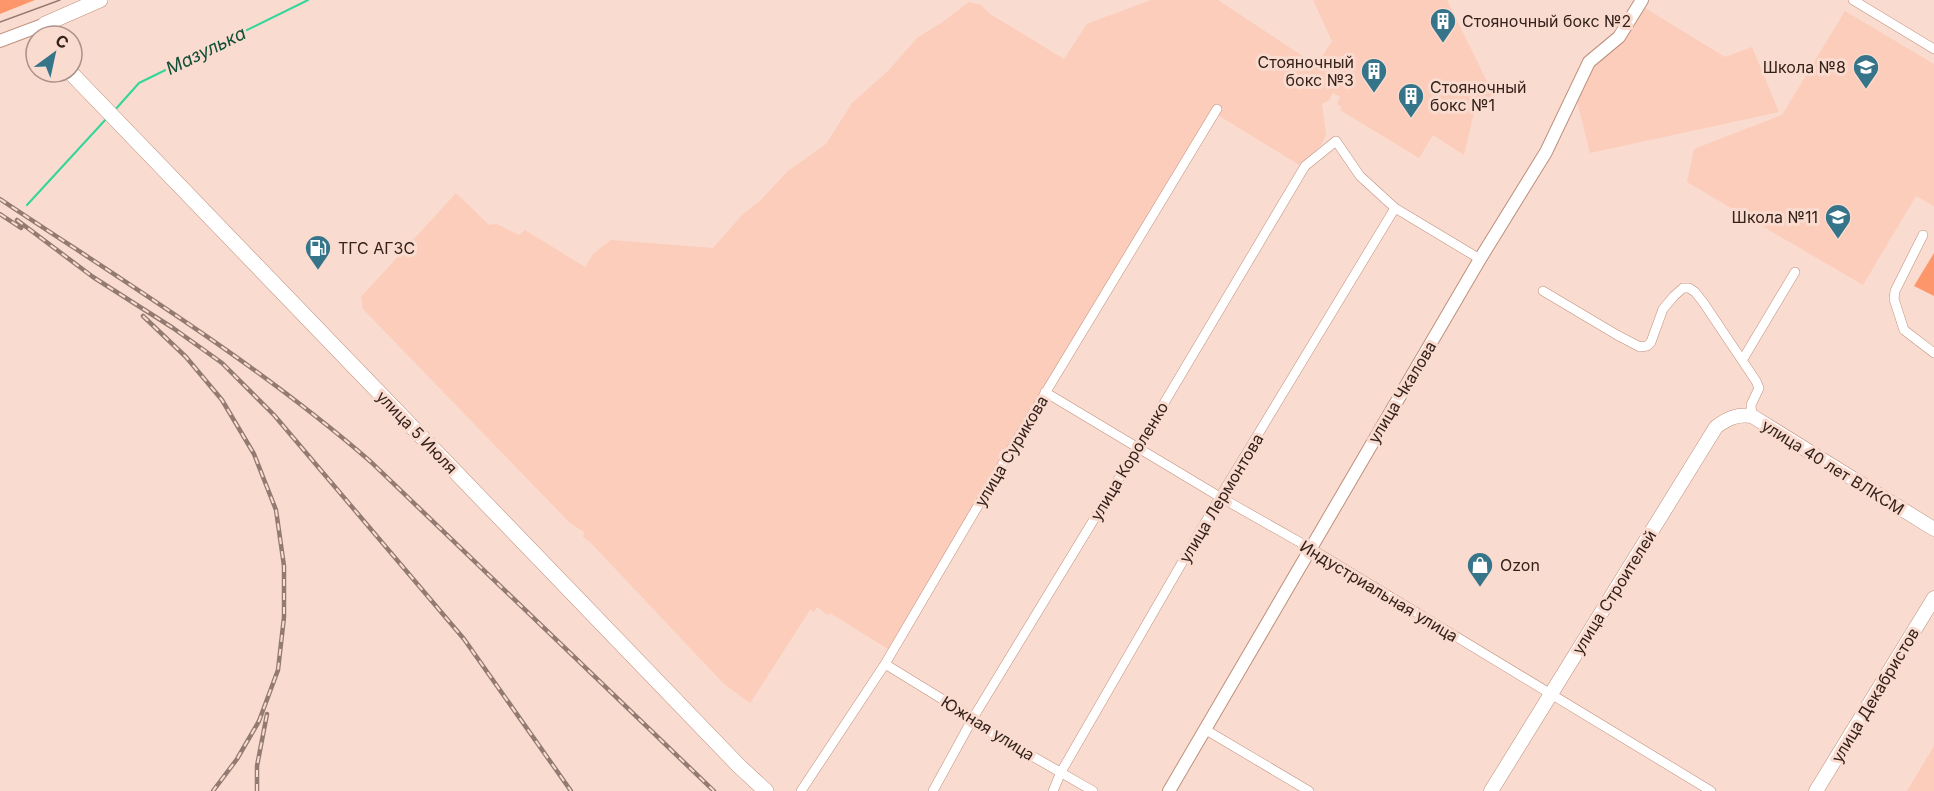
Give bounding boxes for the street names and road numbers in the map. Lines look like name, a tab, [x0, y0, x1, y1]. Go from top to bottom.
street label: улица Чкалова	[1364, 337, 1440, 447]
street label: улица 5 Июля	[372, 386, 462, 478]
street label: улица Сурикова	[970, 392, 1052, 510]
street label: улица Короленко	[1086, 398, 1172, 524]
street label: улица 40 лет ВЛКСМ	[1758, 415, 1908, 519]
street label: улица Лермонтова	[1175, 430, 1267, 566]
street label: улица Строителей	[1568, 526, 1660, 658]
street label: Индустриальная улица	[1296, 536, 1462, 646]
street label: улица Декабристов	[1827, 624, 1923, 766]
street label: Южная улица	[938, 691, 1038, 765]

